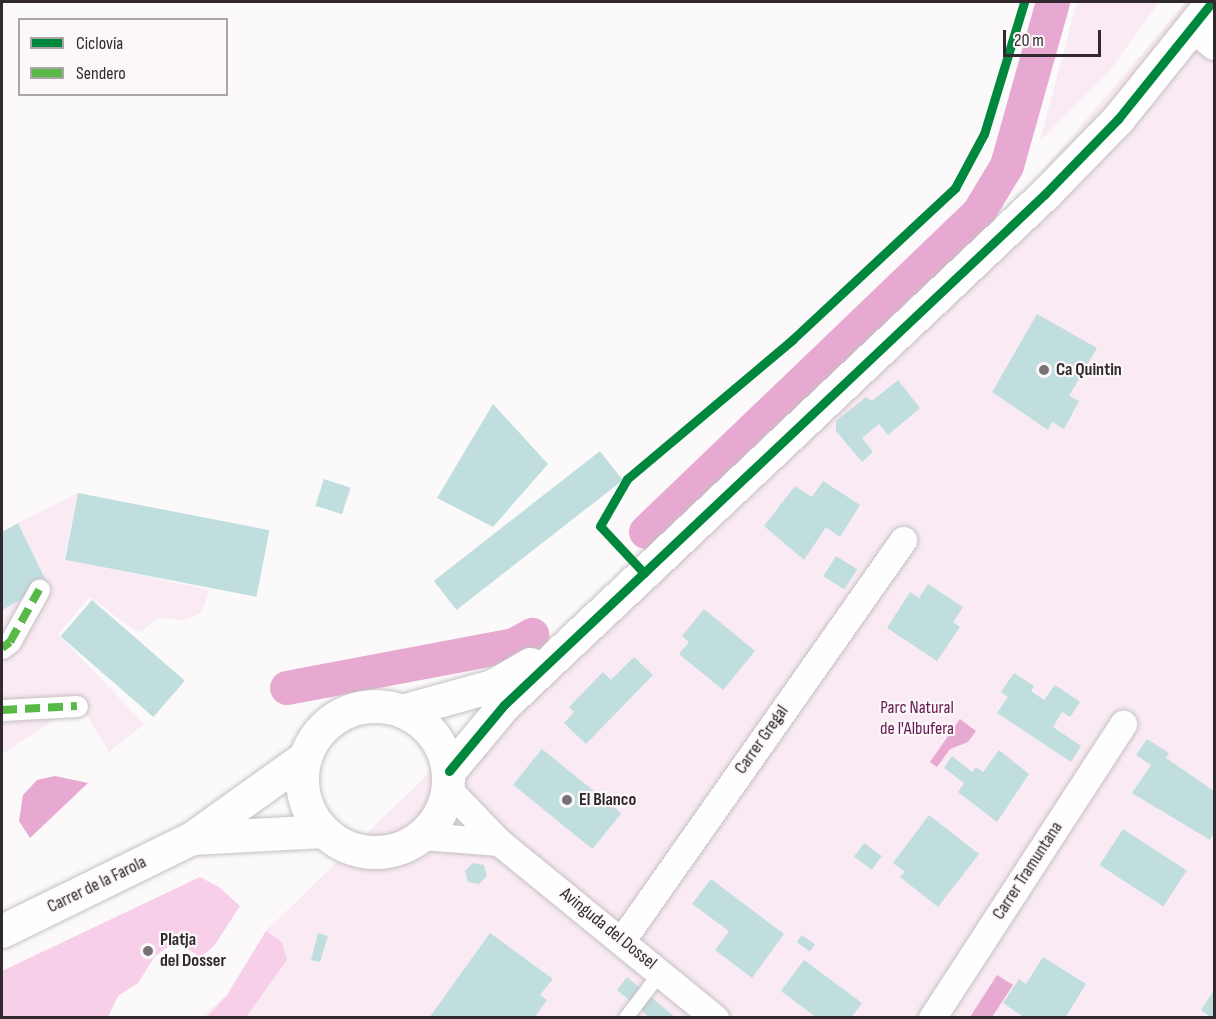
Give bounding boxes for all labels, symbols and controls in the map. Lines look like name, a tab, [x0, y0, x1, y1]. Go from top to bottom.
legend	[18, 18, 228, 96]
scale bar	[1006, 18, 1104, 56]
text: 20 m	[1014, 30, 1044, 51]
text: Ciclovía	[76, 33, 123, 54]
text: Sendero	[76, 63, 126, 84]
place label: Ca Quintin	[1056, 359, 1122, 381]
marker: Ca Quintin	[1037, 363, 1051, 377]
park label: Parc Natural de l'Albufera	[880, 698, 954, 740]
street label: Carrer Gregal	[730, 701, 794, 779]
place label: El Blanco	[579, 789, 636, 811]
marker: El Blanco	[560, 793, 574, 807]
street label: Carrer Tramuntana	[988, 818, 1068, 924]
street label: Carrer de la Farola	[44, 852, 150, 918]
street label: Avinguda del Dossel	[555, 883, 661, 975]
place label: Platja del Dosser	[160, 930, 226, 972]
marker: Platja del Dosser	[141, 944, 155, 958]

